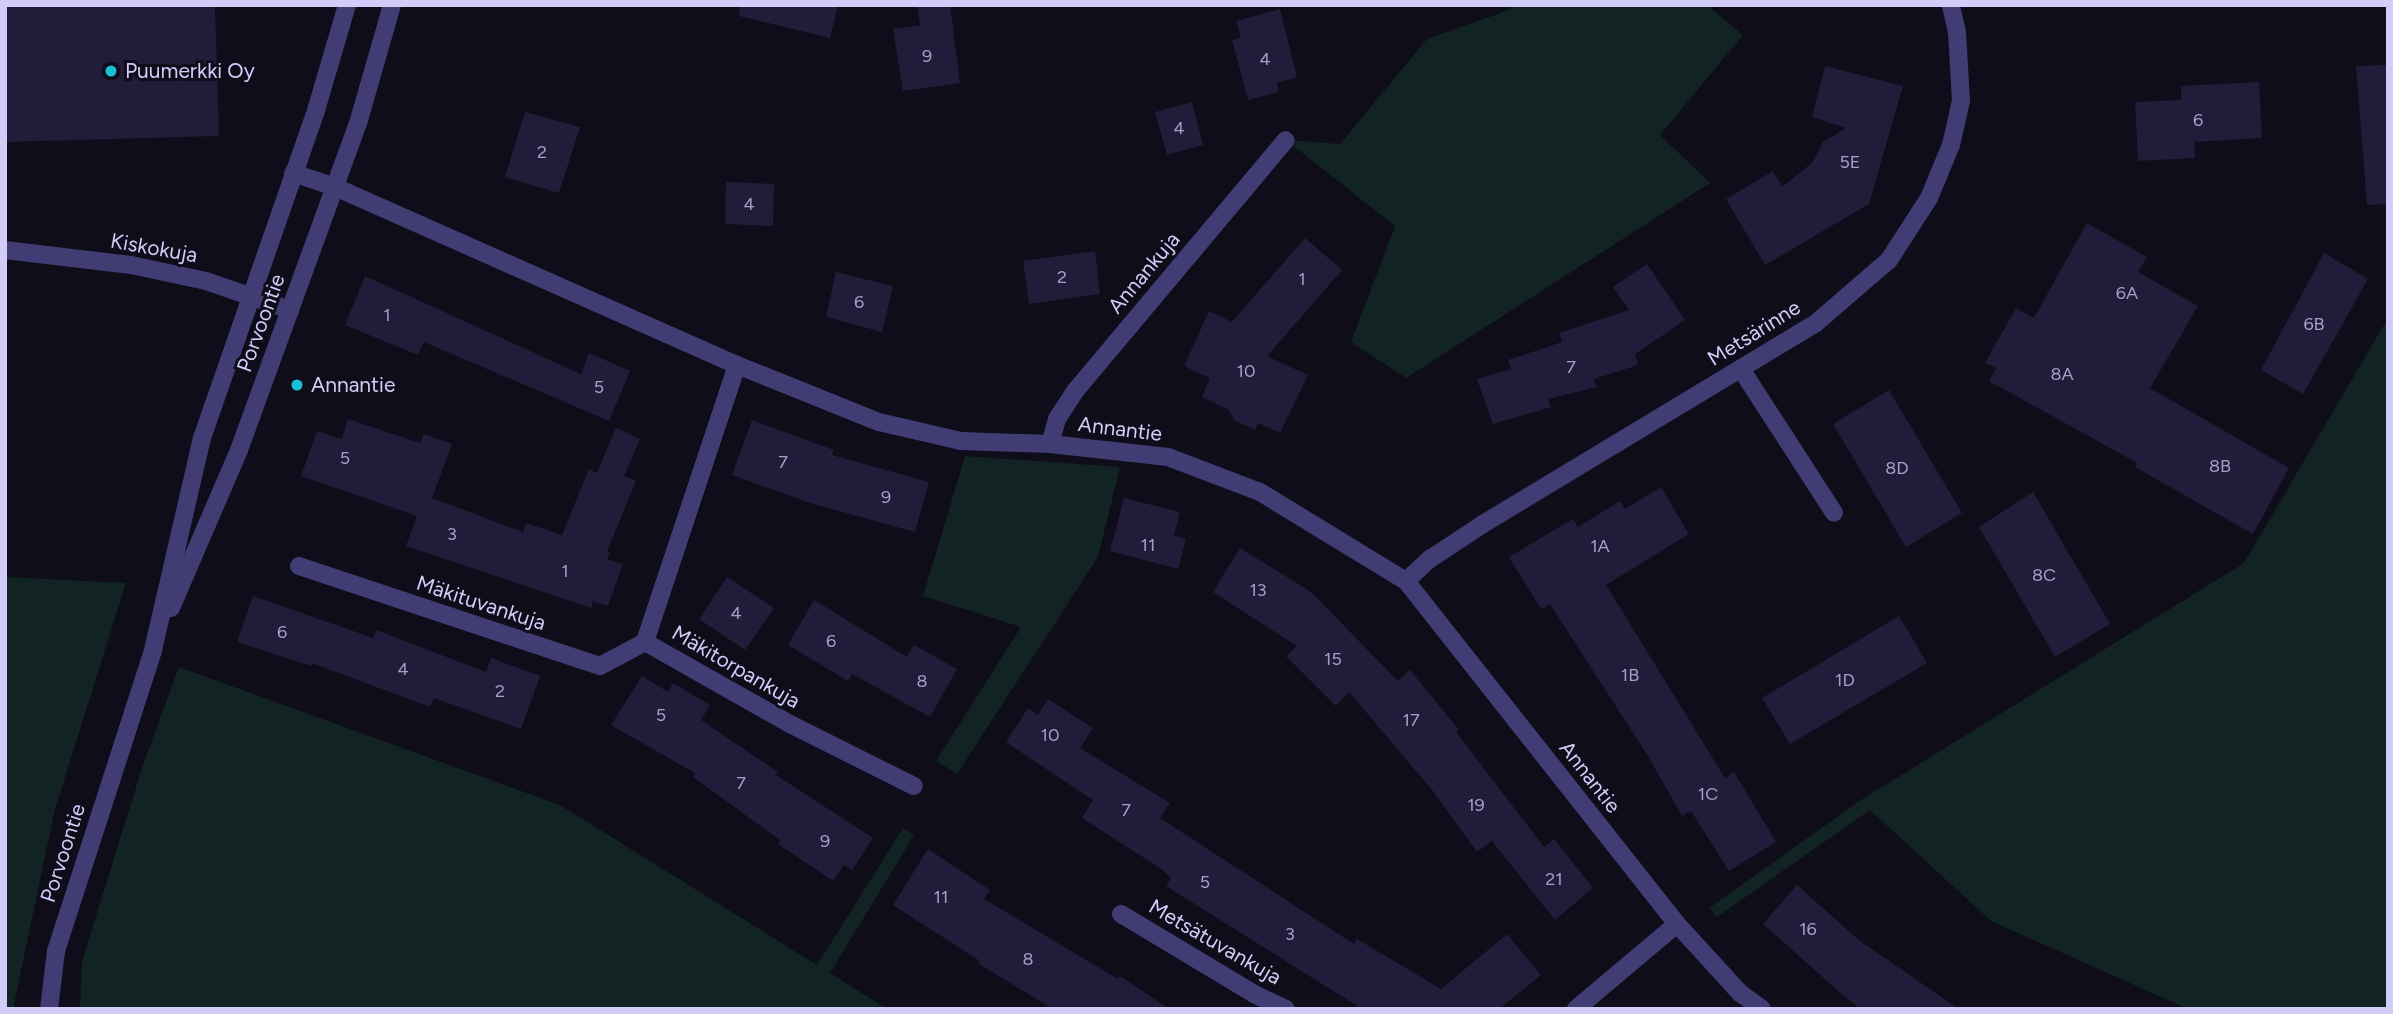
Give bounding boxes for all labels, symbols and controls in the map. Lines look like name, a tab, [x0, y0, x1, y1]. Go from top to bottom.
house number: 9	[922, 45, 932, 67]
house number: 4	[1259, 48, 1271, 70]
place label: Puumerkki Oy	[125, 58, 255, 84]
marker: Puumerkki Oy	[103, 63, 119, 79]
house number: 6	[2193, 109, 2203, 131]
house number: 4	[1173, 117, 1185, 139]
house number: 2	[537, 141, 547, 163]
house number: 5E	[1839, 151, 1861, 173]
house number: 4	[743, 193, 755, 215]
street label: Annankuja	[1103, 227, 1185, 319]
street label: Kiskokuja	[109, 228, 199, 268]
house number: 2	[1057, 266, 1067, 288]
house number: 1	[1298, 268, 1306, 290]
street label: Porvoontie	[232, 271, 290, 375]
house number: 6A	[2116, 282, 2138, 304]
house number: 6	[854, 291, 864, 313]
street label: Metsärinne	[1703, 295, 1805, 371]
house number: 1	[383, 304, 391, 326]
house number: 6B	[2303, 313, 2325, 335]
house number: 7	[1566, 356, 1576, 378]
house number: 10	[1237, 360, 1255, 382]
house number: 8A	[2050, 363, 2074, 385]
place label: Annantie	[311, 372, 395, 398]
house number: 5	[594, 376, 604, 398]
marker: Annantie	[289, 377, 305, 393]
street label: Annantie	[1077, 411, 1163, 447]
house number: 5	[340, 447, 350, 469]
house number: 7	[778, 451, 788, 473]
house number: 8B	[2209, 455, 2231, 477]
house number: 8D	[1885, 457, 1909, 479]
house number: 9	[881, 486, 891, 508]
house number: 3	[447, 523, 457, 545]
house number: 11	[1141, 534, 1155, 556]
house number: 1A	[1590, 535, 1610, 557]
house number: 1	[561, 560, 569, 582]
house number: 8C	[2032, 564, 2056, 586]
street label: Mäkituvankuja	[413, 570, 549, 636]
house number: 13	[1249, 579, 1267, 601]
house number: 4	[730, 602, 742, 624]
street label: Mäkitorpankuja	[667, 620, 805, 714]
house number: 6	[277, 621, 287, 643]
house number: 6	[826, 630, 836, 652]
house number: 15	[1324, 648, 1342, 670]
house number: 4	[397, 658, 409, 680]
house number: 1B	[1621, 664, 1639, 686]
house number: 1D	[1835, 669, 1855, 691]
house number: 8	[916, 670, 928, 692]
house number: 2	[495, 680, 505, 702]
house number: 5	[656, 704, 666, 726]
house number: 17	[1402, 709, 1420, 731]
house number: 10	[1041, 724, 1059, 746]
street label: Annantie	[1554, 736, 1626, 818]
house number: 7	[736, 772, 746, 794]
house number: 1C	[1698, 783, 1718, 805]
house number: 19	[1467, 794, 1485, 816]
house number: 7	[1121, 799, 1131, 821]
street label: Porvoontie	[35, 800, 91, 906]
house number: 9	[820, 830, 830, 852]
house number: 21	[1545, 868, 1563, 890]
house number: 5	[1200, 871, 1210, 893]
house number: 11	[934, 886, 948, 908]
street label: Metsätuvankuja	[1144, 894, 1286, 990]
house number: 16	[1799, 918, 1817, 940]
house number: 3	[1285, 923, 1295, 945]
house number: 8	[1022, 948, 1034, 970]

